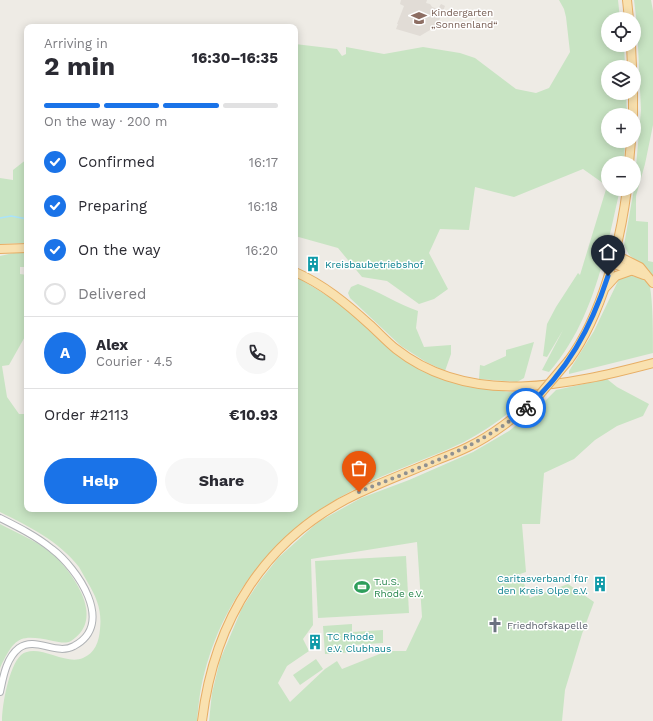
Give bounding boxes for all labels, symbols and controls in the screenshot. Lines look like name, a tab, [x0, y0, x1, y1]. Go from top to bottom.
place label: Kindergarten „Sonnenland“	[431, 7, 498, 30]
school or university icon: Kindergarten „Sonnenland“	[410, 9, 428, 27]
map controls	[601, 12, 641, 196]
button: locate	[601, 12, 641, 52]
text: Arriving in	[44, 36, 108, 51]
text: 16:30–16:35	[192, 49, 278, 67]
text: 2 min	[44, 51, 115, 81]
button: layers	[601, 60, 641, 100]
button: +	[601, 108, 641, 148]
text: On the way · 200 m	[44, 114, 168, 129]
icon: check	[44, 151, 66, 173]
text: Confirmed	[78, 153, 155, 171]
text: 16:17	[249, 155, 278, 170]
button: −	[601, 156, 641, 196]
icon: check	[44, 195, 66, 217]
text: Preparing	[78, 197, 147, 215]
text: 16:18	[248, 199, 278, 214]
pin	[591, 235, 625, 276]
icon: check	[44, 239, 66, 261]
text: On the way	[78, 241, 160, 259]
icon: home	[597, 241, 619, 263]
text: 16:20	[246, 243, 278, 258]
building icon: Kreisbaubetriebshof	[304, 255, 322, 273]
place label: Kreisbaubetriebshof	[325, 259, 424, 270]
text: Delivered	[78, 285, 146, 303]
button: phone	[236, 332, 278, 374]
text: Alex	[96, 336, 128, 354]
text: A	[60, 344, 70, 362]
text: Courier · 4.5	[96, 354, 173, 369]
courier	[506, 388, 546, 428]
icon: bike	[515, 397, 537, 419]
text: Order #2113	[44, 406, 129, 424]
text: €10.93	[229, 406, 278, 424]
pin	[342, 451, 376, 492]
icon: bag	[348, 457, 370, 479]
button: Help	[44, 458, 157, 504]
button: Share	[165, 458, 278, 504]
place label: Caritasverband für den Kreis Olpe e.V.	[497, 573, 588, 596]
building icon: Caritasverband für den Kreis Olpe e.V.	[591, 575, 609, 593]
place label: T.u.S. Rhode e.V.	[374, 576, 423, 599]
sports icon: T.u.S. Rhode e.V.	[353, 578, 371, 596]
church icon: Friedhofskapelle	[486, 616, 504, 634]
place label: Friedhofskapelle	[507, 620, 588, 631]
place label: TC Rhode e.V. Clubhaus	[327, 631, 391, 654]
building icon: TC Rhode e.V. Clubhaus	[306, 633, 324, 651]

